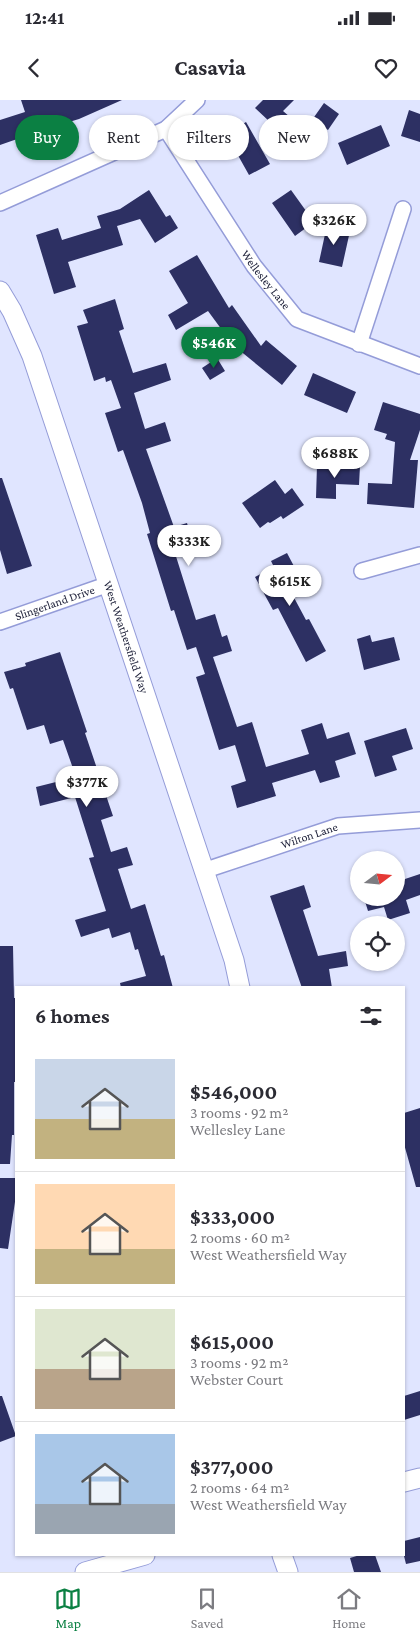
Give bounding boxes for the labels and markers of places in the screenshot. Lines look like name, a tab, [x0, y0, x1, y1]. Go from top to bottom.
pin: $326K	[299, 204, 369, 246]
pin: $546K	[179, 326, 249, 369]
pin: $688K	[300, 436, 370, 479]
pin: $333K	[154, 524, 224, 567]
pin: $615K	[255, 564, 325, 607]
pin: $377K	[52, 766, 122, 808]

